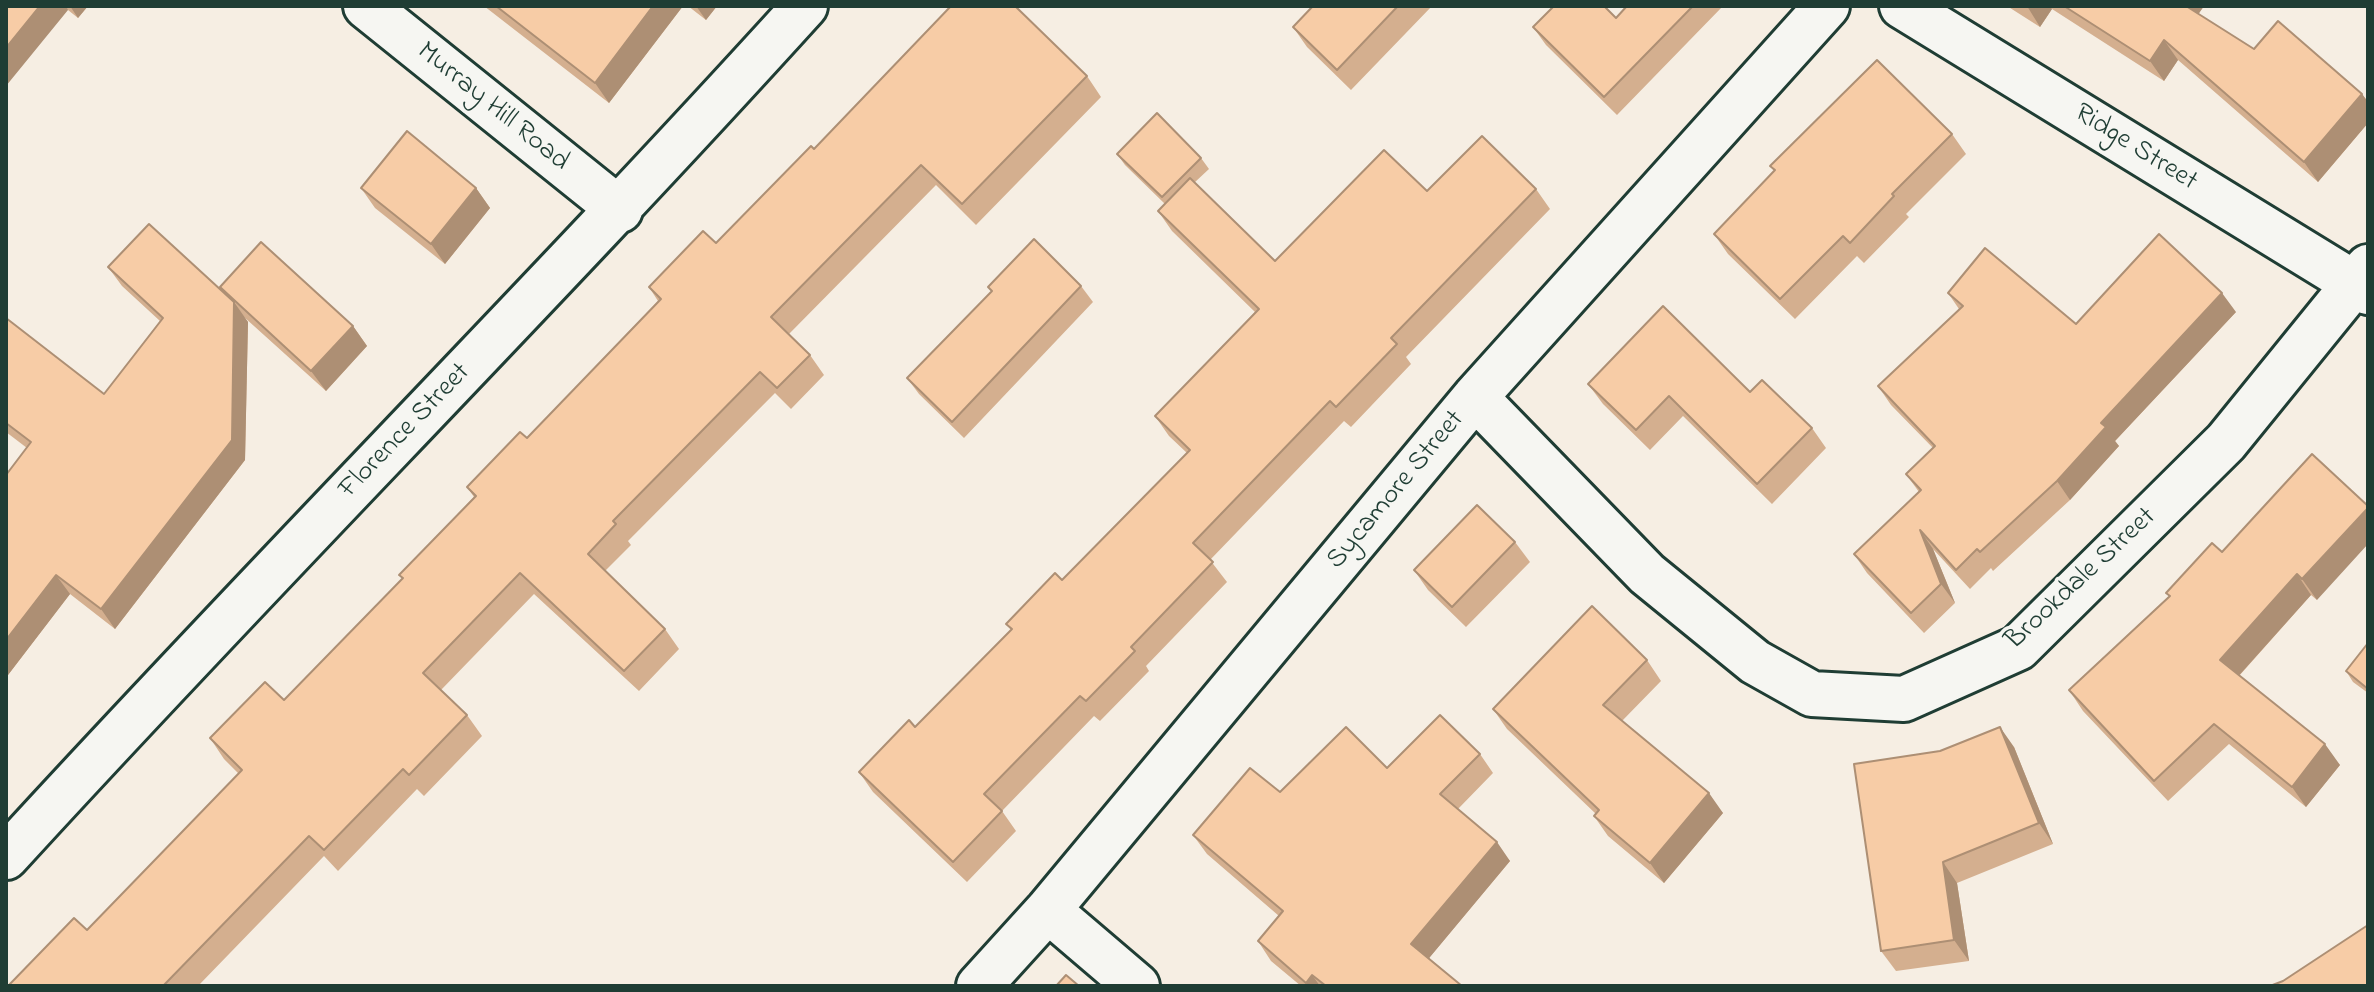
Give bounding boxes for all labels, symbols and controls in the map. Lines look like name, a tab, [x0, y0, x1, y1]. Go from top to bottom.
street label: Murray Hill Road	[409, 36, 575, 180]
street label: Ridge Street	[2067, 98, 2203, 200]
street label: Florence Street	[333, 357, 479, 507]
street label: Sycamore Street	[1321, 405, 1473, 577]
street label: Brookdale Street	[2000, 502, 2164, 658]

